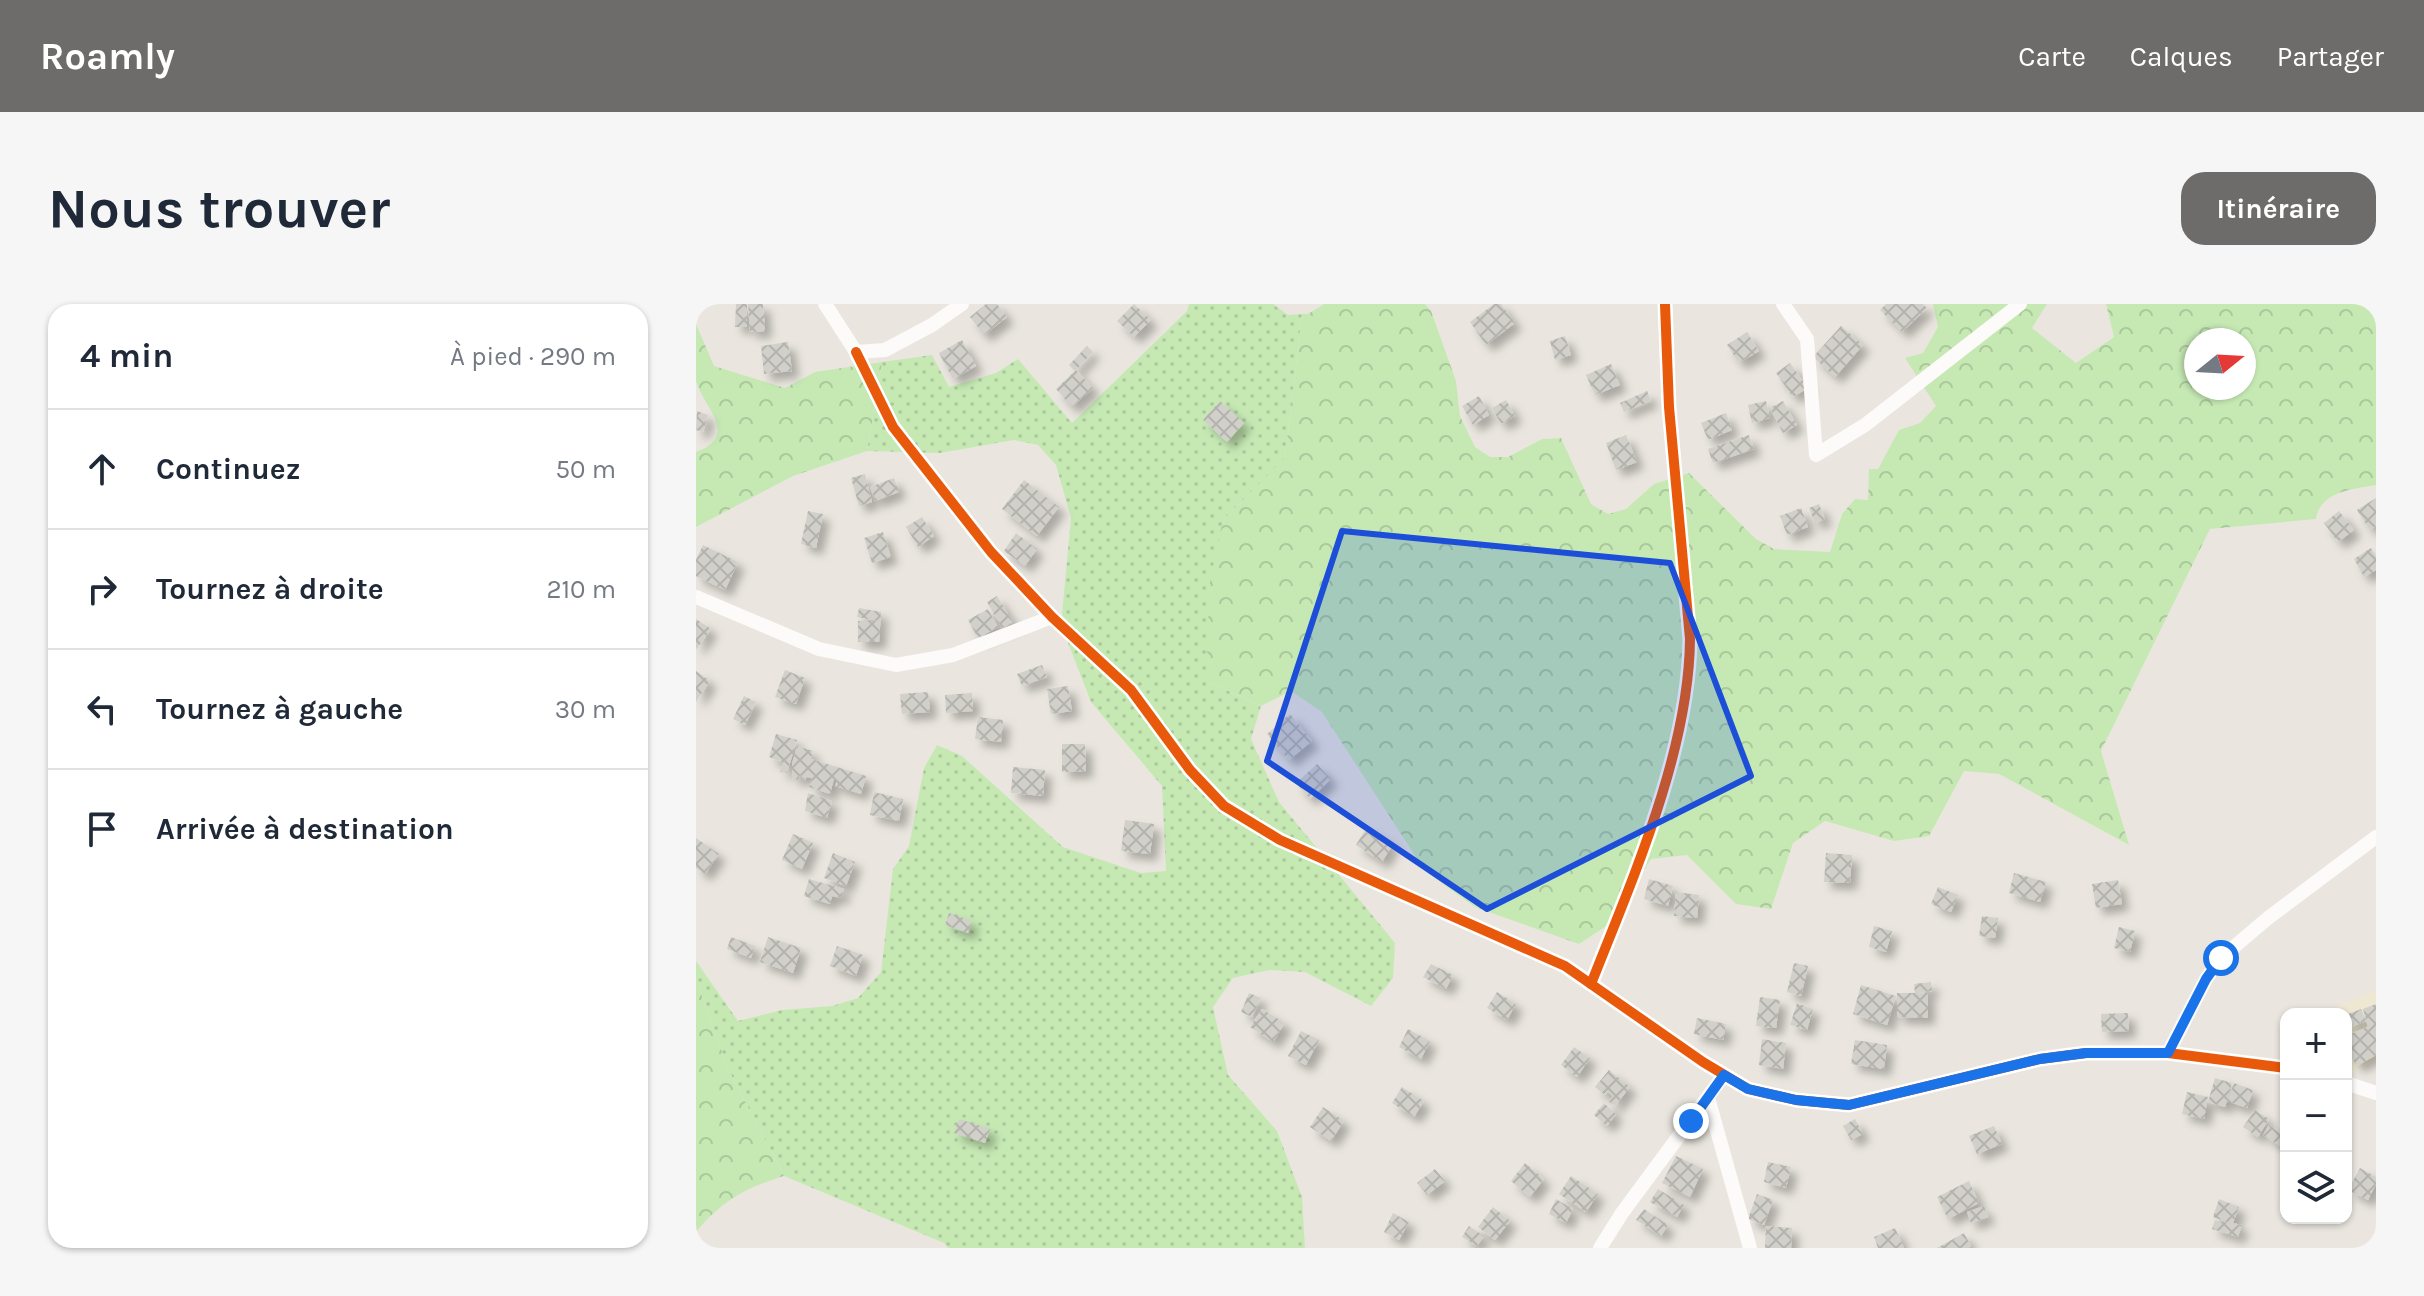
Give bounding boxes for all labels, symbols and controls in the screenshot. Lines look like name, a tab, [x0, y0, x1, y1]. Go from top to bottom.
text: Roamly	[40, 34, 175, 79]
text: Carte	[2018, 40, 2086, 73]
text: Calques	[2130, 40, 2233, 73]
text: Partager	[2277, 40, 2384, 73]
button: Itinéraire	[2181, 172, 2376, 245]
text: Nous trouver	[48, 176, 390, 241]
north arrow	[2184, 328, 2256, 400]
text: 4 min	[80, 336, 173, 376]
text: À pied · 290 m	[450, 341, 616, 372]
icon: ahead	[80, 447, 124, 491]
text: Continuez	[156, 451, 301, 487]
text: 50 m	[555, 454, 616, 485]
icon: right	[80, 567, 124, 611]
text: Tournez à droite	[156, 571, 384, 607]
text: 210 m	[546, 574, 616, 605]
icon: left	[80, 687, 124, 731]
text: Tournez à gauche	[156, 691, 403, 727]
text: 30 m	[555, 694, 616, 725]
icon: arrive	[80, 807, 124, 851]
text: Arrivée à destination	[156, 811, 454, 847]
route start	[2203, 940, 2239, 976]
map controls	[2280, 1008, 2352, 1224]
button: +	[2280, 1008, 2352, 1080]
button: −	[2280, 1080, 2352, 1152]
route end	[1673, 1103, 1709, 1139]
button: layers	[2280, 1152, 2352, 1224]

